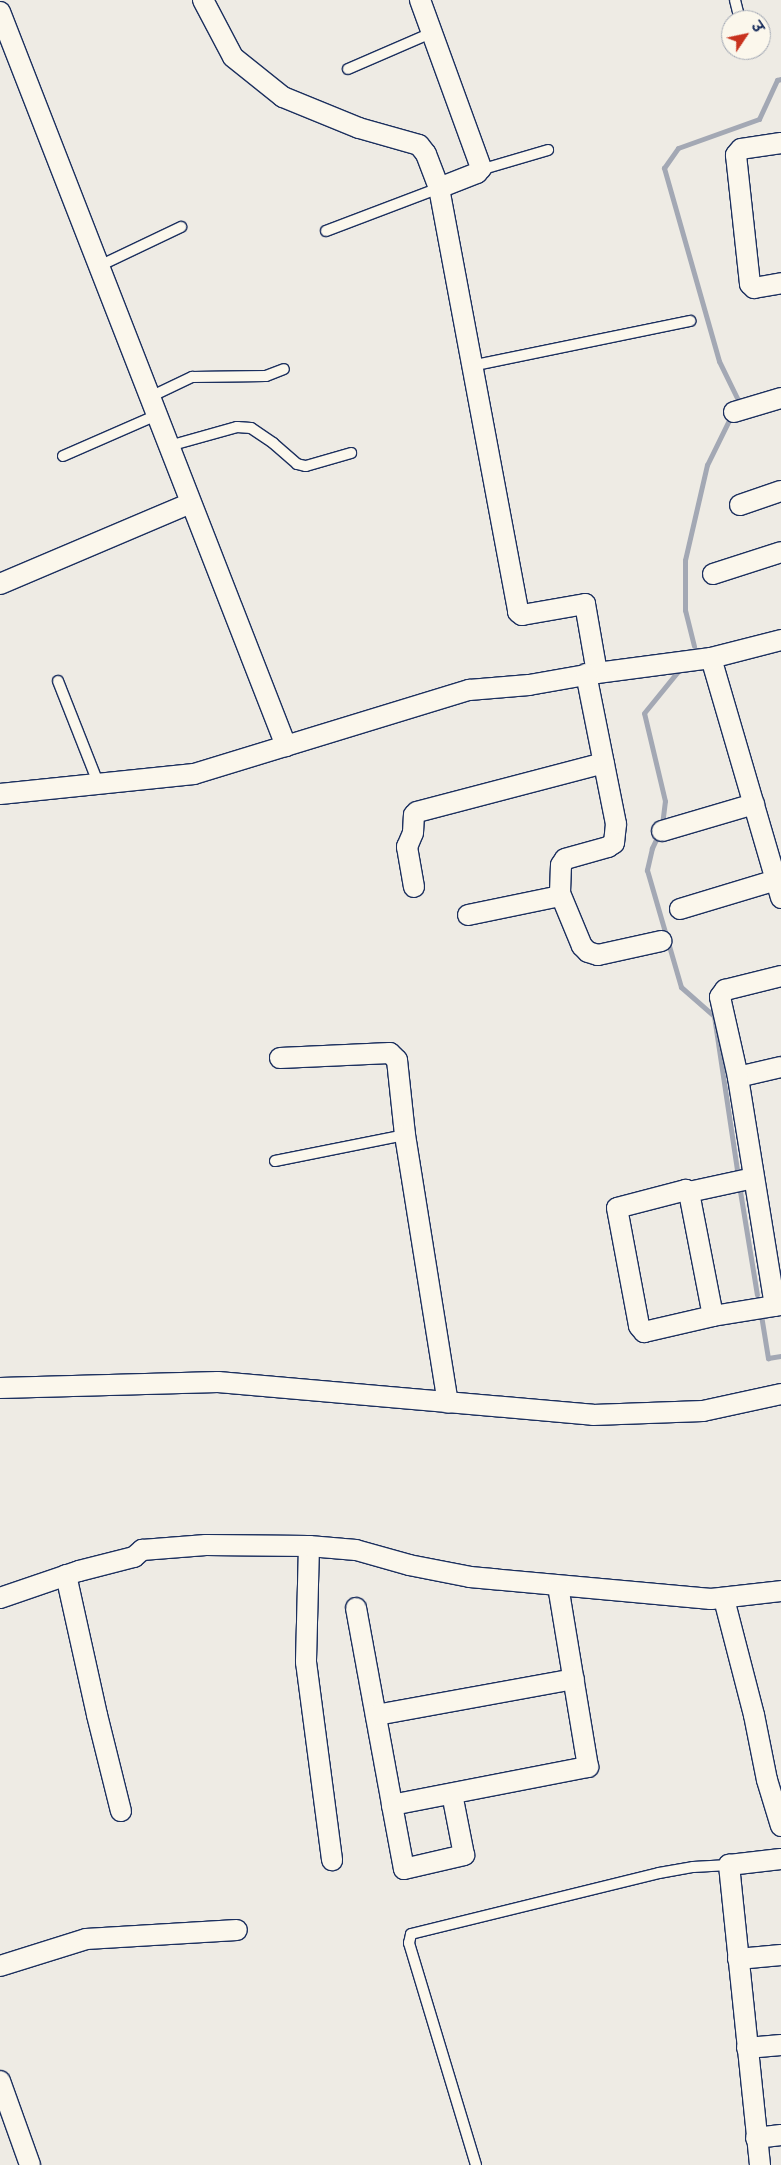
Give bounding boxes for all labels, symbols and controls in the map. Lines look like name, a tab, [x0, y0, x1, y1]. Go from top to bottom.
north arrow	[721, 10, 771, 60]
text: उ	[748, 18, 769, 36]

